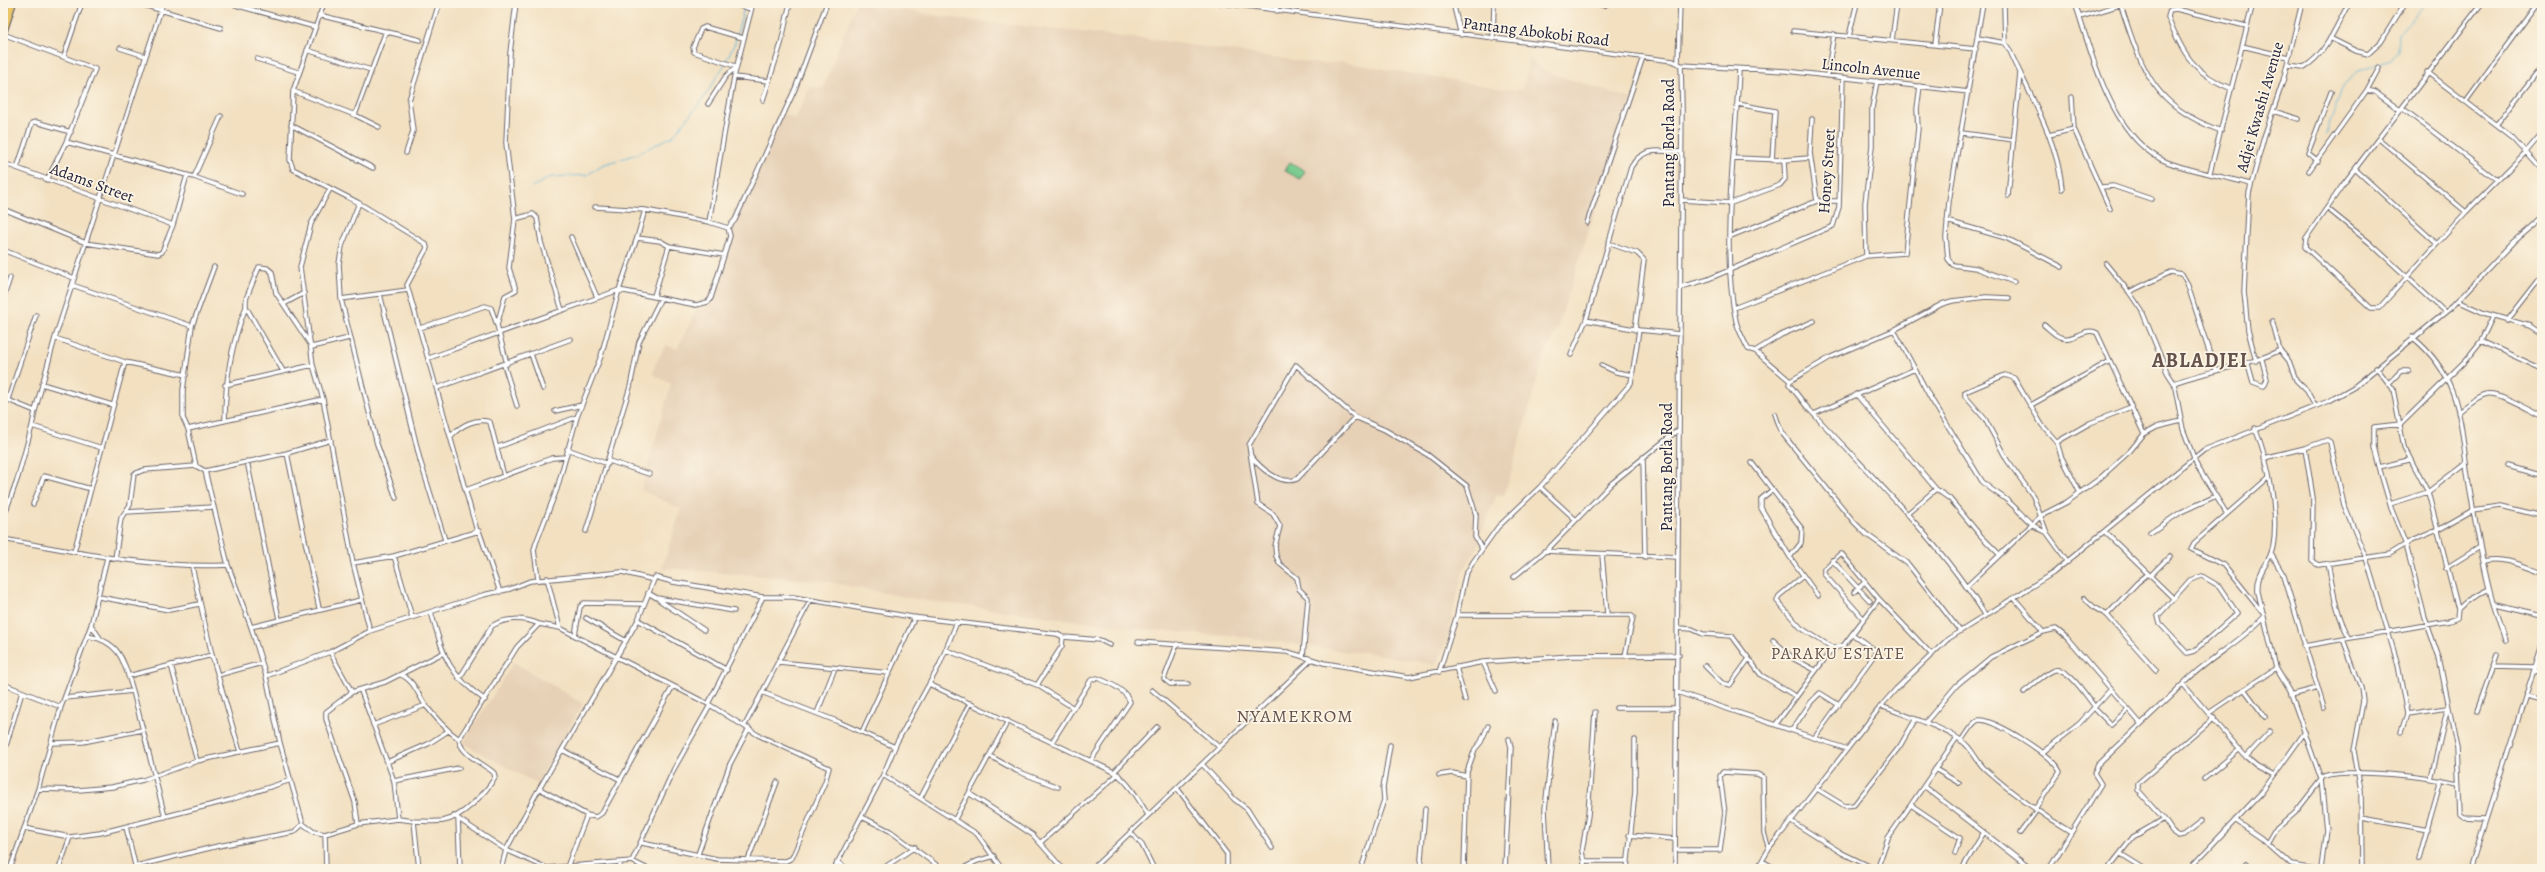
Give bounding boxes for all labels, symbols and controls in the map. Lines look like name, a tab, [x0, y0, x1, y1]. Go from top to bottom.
street label: Pantang Abokobi Road	[1462, 12, 1611, 52]
street label: Adjei Kwashi Avenue	[2231, 39, 2289, 176]
street label: Lincoln Avenue	[1820, 53, 1922, 85]
street label: Pantang Borla Road	[1658, 78, 1680, 207]
street label: Honey Street	[1813, 128, 1841, 214]
street label: Adams Street	[46, 157, 137, 208]
district label: ABLADJEI	[2151, 347, 2248, 374]
street label: Pantang Borla Road	[1656, 402, 1678, 531]
district label: PARAKU ESTATE	[1771, 642, 1905, 665]
district label: NYAMEKROM	[1236, 704, 1354, 728]

